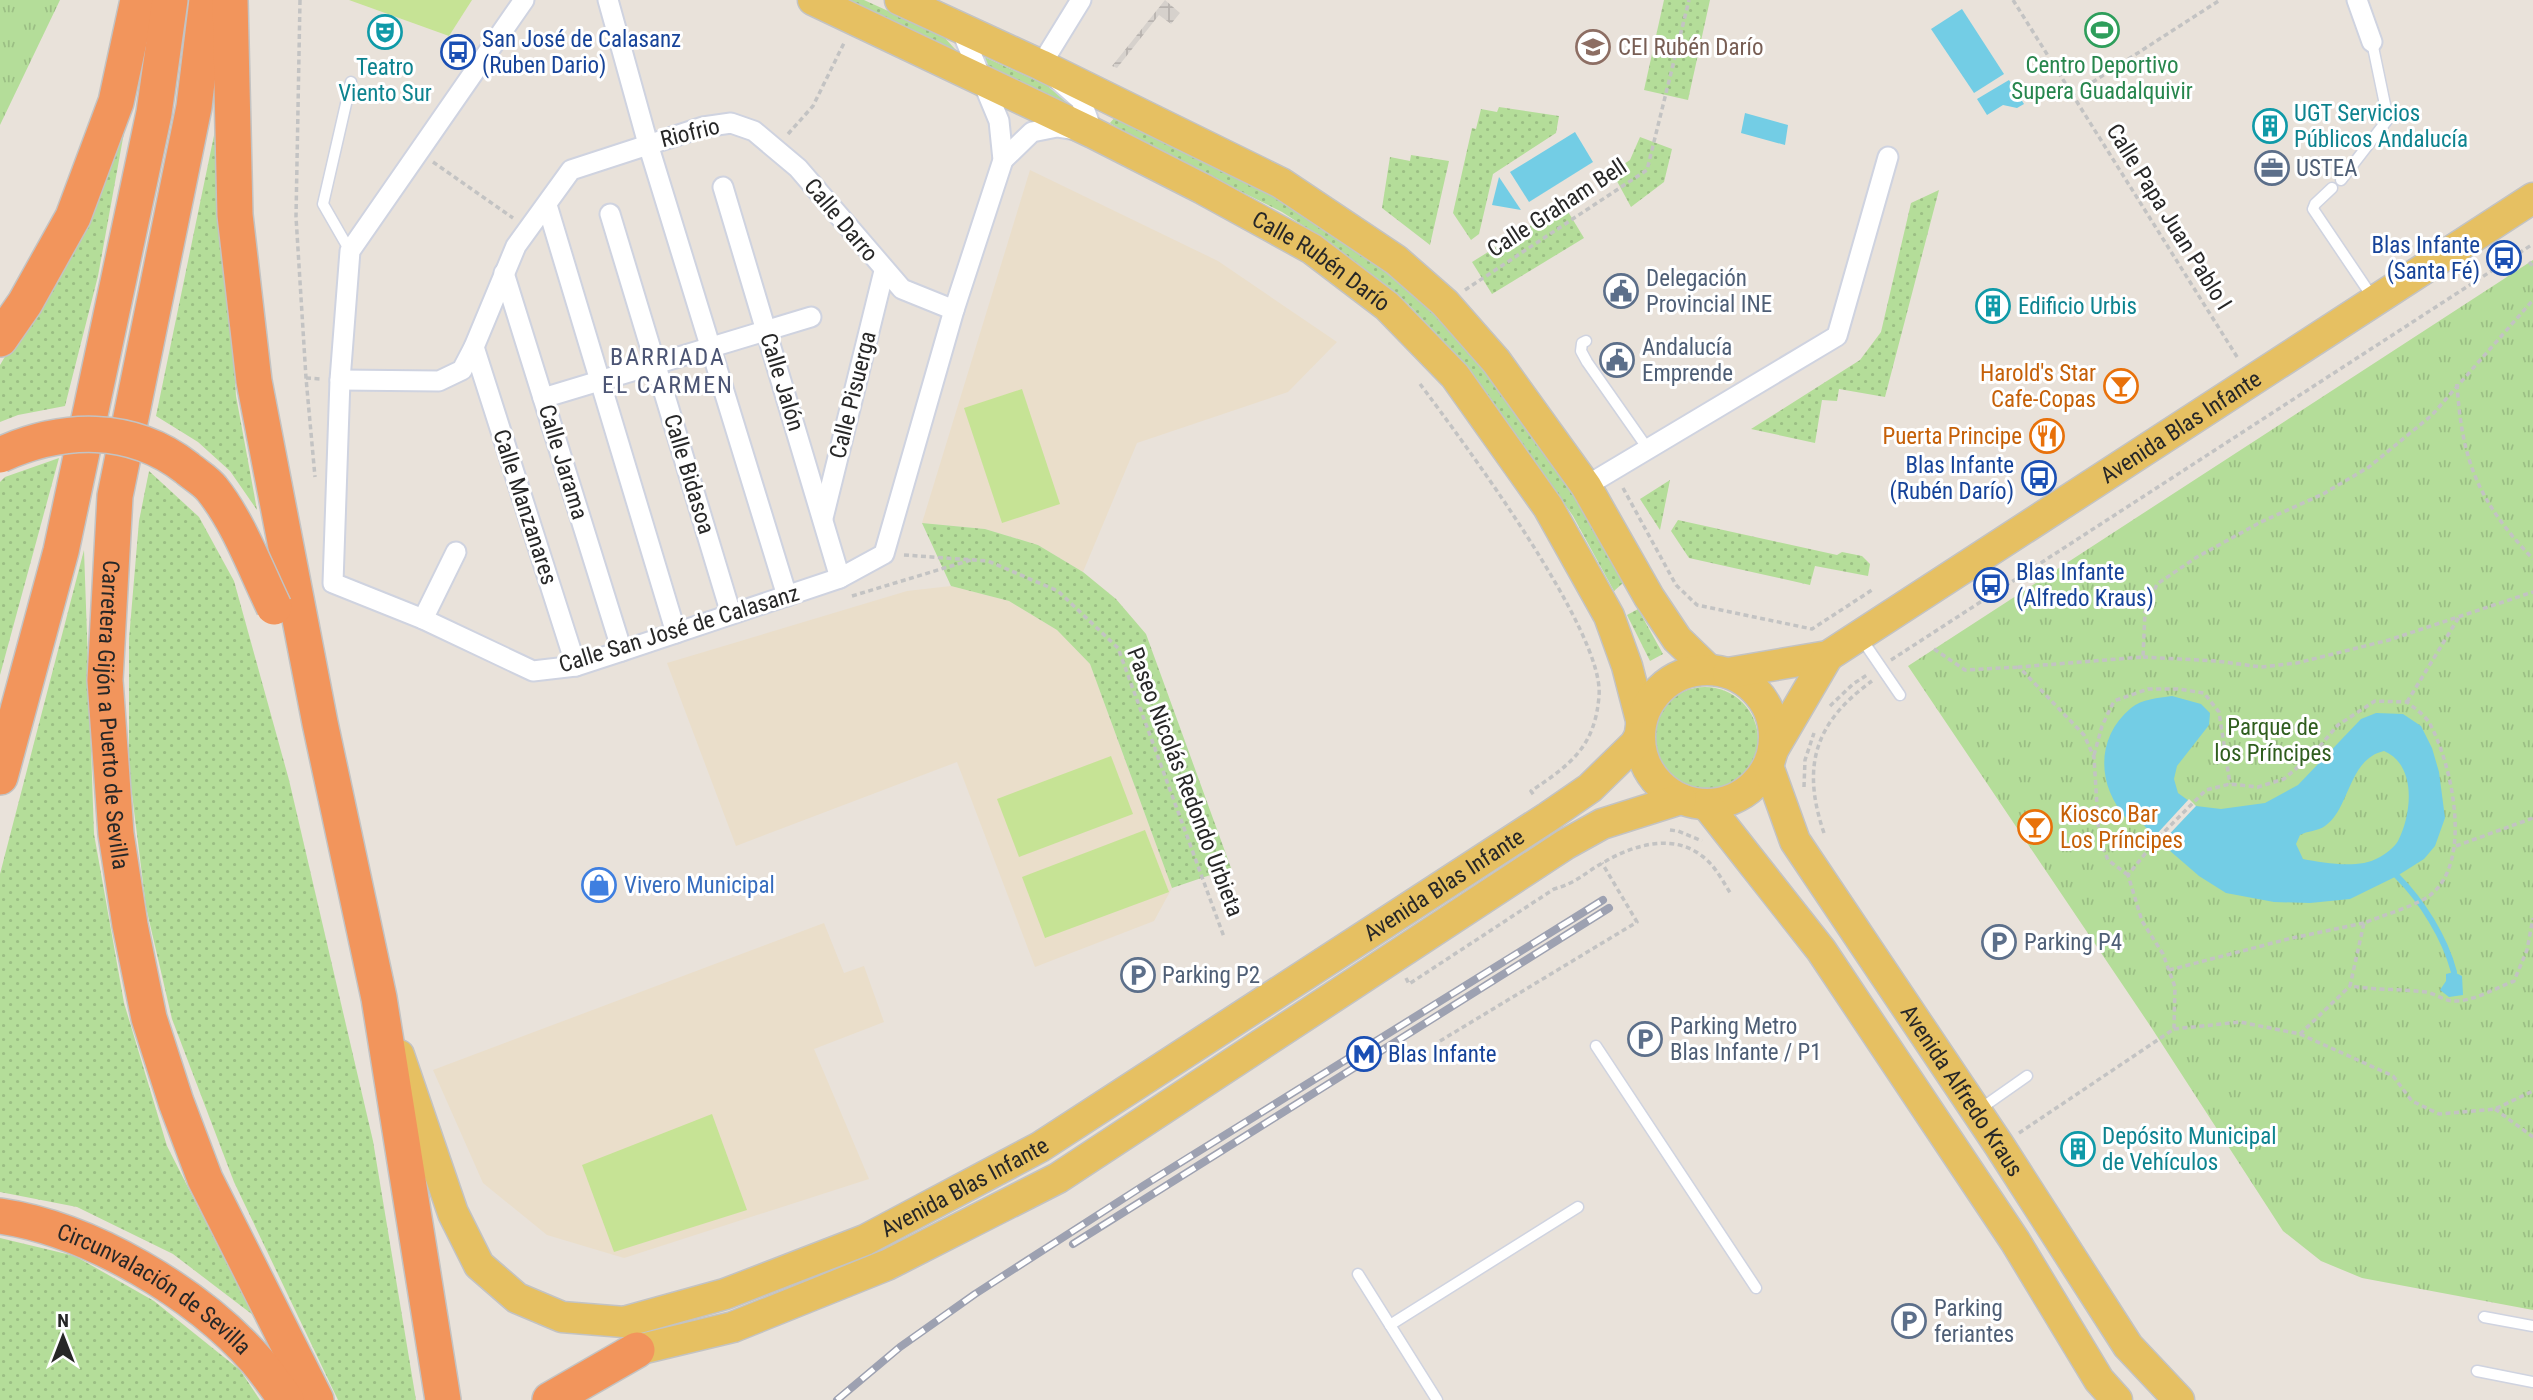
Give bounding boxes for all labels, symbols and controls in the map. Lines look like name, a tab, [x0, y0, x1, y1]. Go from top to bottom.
sports icon: Centro Deportivo Supera Guadalquivir	[2083, 11, 2121, 49]
theatre icon: Teatro Viento Sur	[366, 13, 404, 51]
place label: San José de Calasanz (Ruben Dario)	[482, 26, 681, 79]
school or university icon: CEI Rubén Darío	[1574, 28, 1612, 66]
bus stop icon: San José de Calasanz (Ruben Dario)	[439, 33, 477, 71]
place label: CEI Rubén Darío	[1618, 34, 1763, 61]
place label: Centro Deportivo Supera Guadalquivir	[2011, 52, 2193, 105]
place label: Teatro Viento Sur	[338, 54, 432, 107]
place label: UGT Servicios Públicos Andalucía	[2294, 100, 2468, 153]
building icon: UGT Servicios Públicos Andalucía	[2251, 107, 2289, 145]
street label: Riofrio	[658, 113, 722, 153]
street label: Calle Papa Juan Pablo I	[2101, 119, 2237, 315]
office icon: USTEA	[2253, 149, 2291, 187]
street label: Calle Graham Bell	[1482, 153, 1632, 263]
place label: USTEA	[2296, 155, 2358, 182]
street label: Calle Darro	[798, 173, 884, 267]
street label: Calle Rubén Darío	[1247, 205, 1395, 317]
place label: Blas Infante (Santa Fé)	[2371, 232, 2480, 285]
bus stop icon: Blas Infante (Santa Fé)	[2485, 239, 2523, 277]
place label: Delegación Provincial INE	[1646, 265, 1772, 318]
public building icon: Delegación Provincial INE	[1602, 272, 1640, 310]
building icon: Edificio Urbis	[1974, 287, 2012, 325]
place label: Edificio Urbis	[2018, 293, 2137, 320]
street label: Calle Pisuerga	[824, 329, 882, 461]
street label: Calle Jalón	[754, 330, 810, 434]
place label: Andalucía Emprende	[1642, 334, 1733, 387]
public building icon: Andalucía Emprende	[1598, 341, 1636, 379]
district label: BARRIADA EL CARMEN	[602, 343, 734, 399]
place label: Harold's Star Cafe-Copas	[1980, 360, 2096, 413]
street label: Avenida Blas Infante	[2095, 365, 2266, 489]
bar icon: Harold's Star Cafe-Copas	[2102, 367, 2140, 405]
street label: Calle Jarama	[533, 401, 593, 523]
street label: Calle Bidasoa	[658, 411, 720, 537]
restaurant icon: Puerta Principe	[2028, 417, 2066, 455]
place label: Puerta Principe	[1882, 423, 2022, 450]
street label: Calle Manzanares	[487, 426, 563, 588]
place label: Blas Infante (Rubén Darío)	[1889, 452, 2014, 505]
bus stop icon: Blas Infante (Rubén Darío)	[2020, 459, 2058, 497]
street label: Carretera Gijón a Puerto de Sevilla	[91, 559, 135, 871]
place label: Blas Infante (Alfredo Kraus)	[2016, 559, 2154, 612]
bus stop icon: Blas Infante (Alfredo Kraus)	[1972, 566, 2010, 604]
street label: Calle San José de Calasanz	[556, 580, 802, 678]
street label: Paseo Nicolás Redondo Urbieta	[1121, 644, 1249, 920]
park label: Parque de los Príncipes	[2214, 714, 2332, 767]
place label: Kiosco Bar Los Príncipes	[2060, 801, 2183, 854]
bar icon: Kiosco Bar Los Príncipes	[2016, 808, 2054, 846]
street label: Avenida Blas Infante	[1358, 823, 1529, 947]
shop icon: Vivero Municipal	[580, 866, 618, 904]
place label: Vivero Municipal	[624, 872, 775, 899]
parking icon: Parking P4	[1980, 923, 2018, 961]
place label: Parking P4	[2024, 929, 2122, 956]
parking icon: Parking P2	[1119, 956, 1157, 994]
place label: Parking P2	[1162, 962, 1260, 989]
street label: Avenida Alfredo Kraus	[1895, 999, 2029, 1181]
place label: Parking Metro Blas Infante / P1	[1670, 1013, 1822, 1066]
parking icon: Parking Metro Blas Infante / P1	[1626, 1020, 1664, 1058]
metro station icon: Blas Infante	[1345, 1035, 1383, 1073]
place label: Blas Infante	[1388, 1041, 1497, 1068]
place label: Depósito Municipal de Vehículos	[2102, 1123, 2276, 1176]
building icon: Depósito Municipal de Vehículos	[2059, 1130, 2097, 1168]
street label: Avenida Blas Infante	[876, 1132, 1054, 1243]
street label: Circunvalación de Sevilla	[54, 1218, 257, 1360]
place label: Parking feriantes	[1934, 1295, 2014, 1348]
north arrow	[28, 1302, 98, 1372]
parking icon: Parking feriantes	[1890, 1302, 1928, 1340]
text: N	[57, 1309, 69, 1332]

